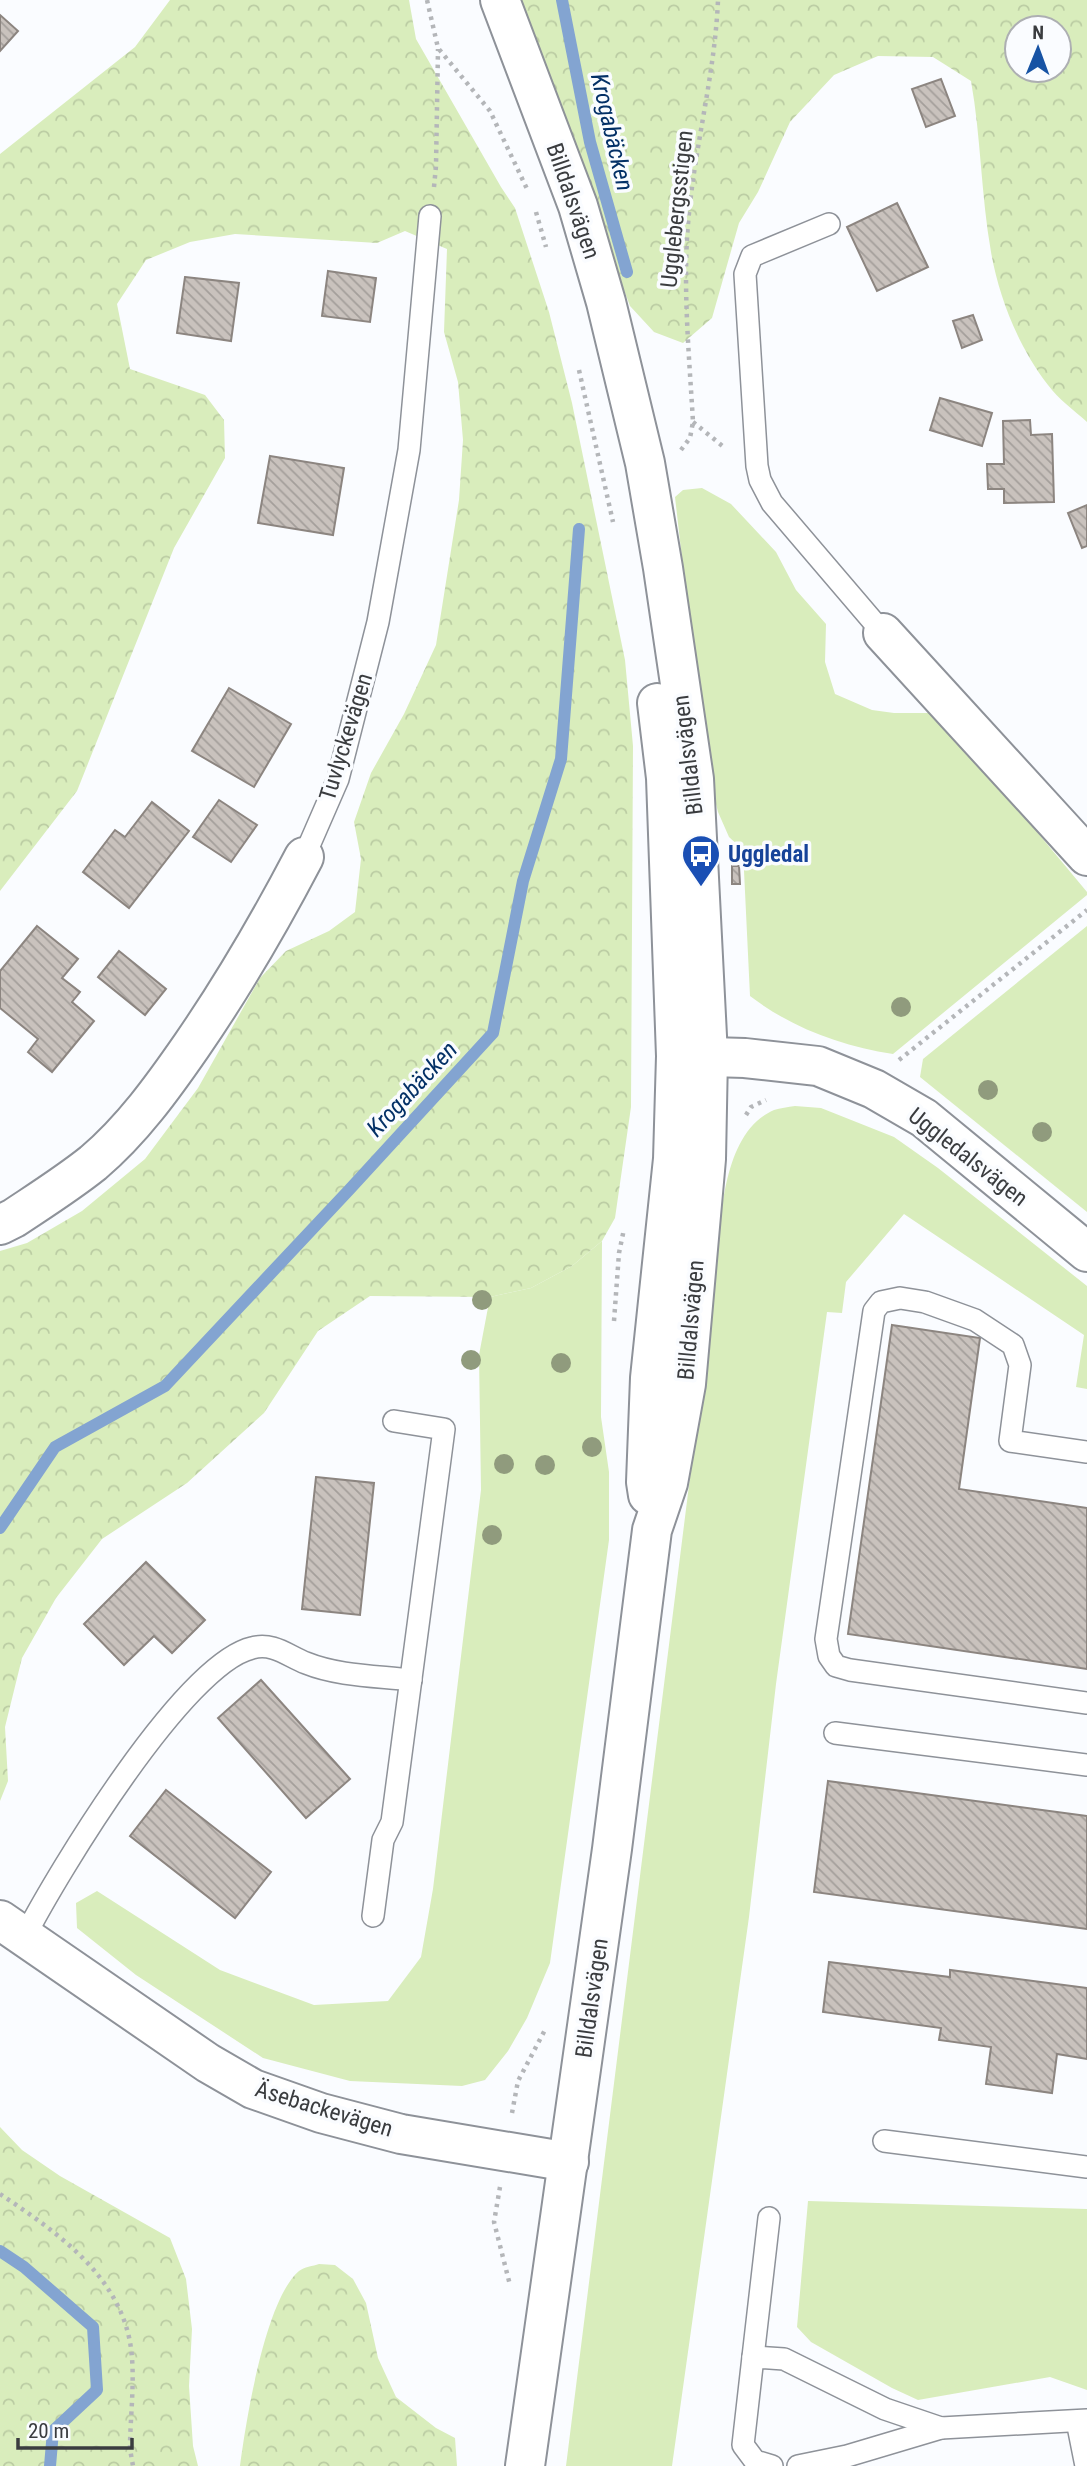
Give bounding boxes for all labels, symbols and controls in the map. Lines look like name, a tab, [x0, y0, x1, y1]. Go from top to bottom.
north arrow	[1003, 14, 1073, 84]
text: N	[1032, 21, 1044, 44]
water label: Krogabäcken	[585, 71, 639, 193]
street label: Ugglebergsstigen	[655, 129, 699, 289]
street label: Billdalsvägen	[541, 140, 605, 262]
street label: Tuvlyckevägen	[314, 670, 378, 804]
street label: Billdalsvägen	[667, 694, 709, 816]
bus stop icon: Uggledal	[680, 833, 722, 888]
place label: Uggledal	[728, 841, 809, 868]
water label: Krogabäcken	[361, 1036, 463, 1142]
street label: Uggledalsvägen	[903, 1102, 1033, 1212]
street label: Billdalsvägen	[672, 1259, 710, 1381]
street label: Billdalsvägen	[570, 1936, 614, 2060]
street label: Äsebackevägen	[252, 2075, 396, 2143]
scale bar	[18, 2406, 131, 2450]
text: 20 m	[28, 2419, 69, 2443]

